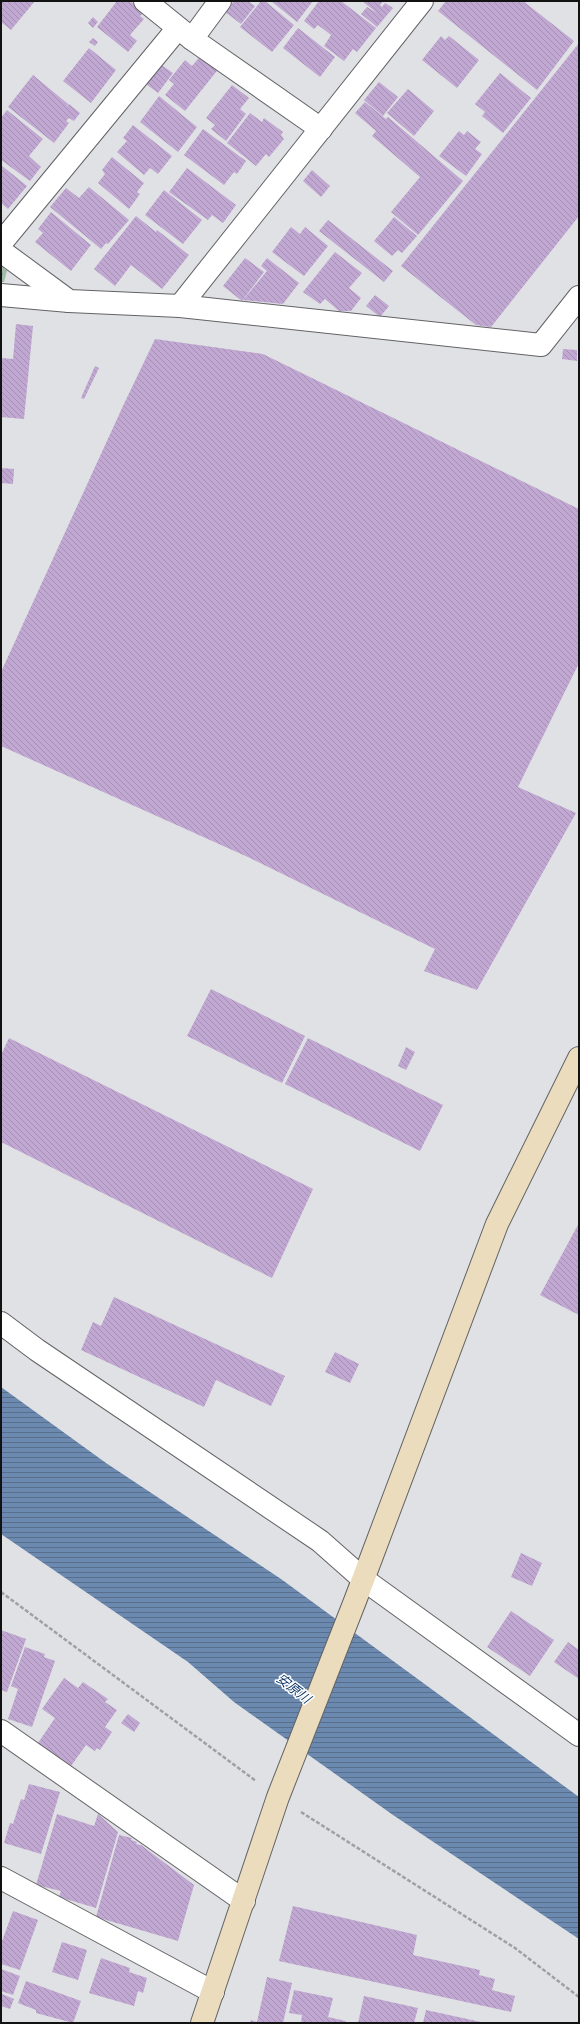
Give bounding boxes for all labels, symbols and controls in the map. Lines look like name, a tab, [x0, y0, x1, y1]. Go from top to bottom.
water label: 安原川	[273, 1670, 316, 1708]

